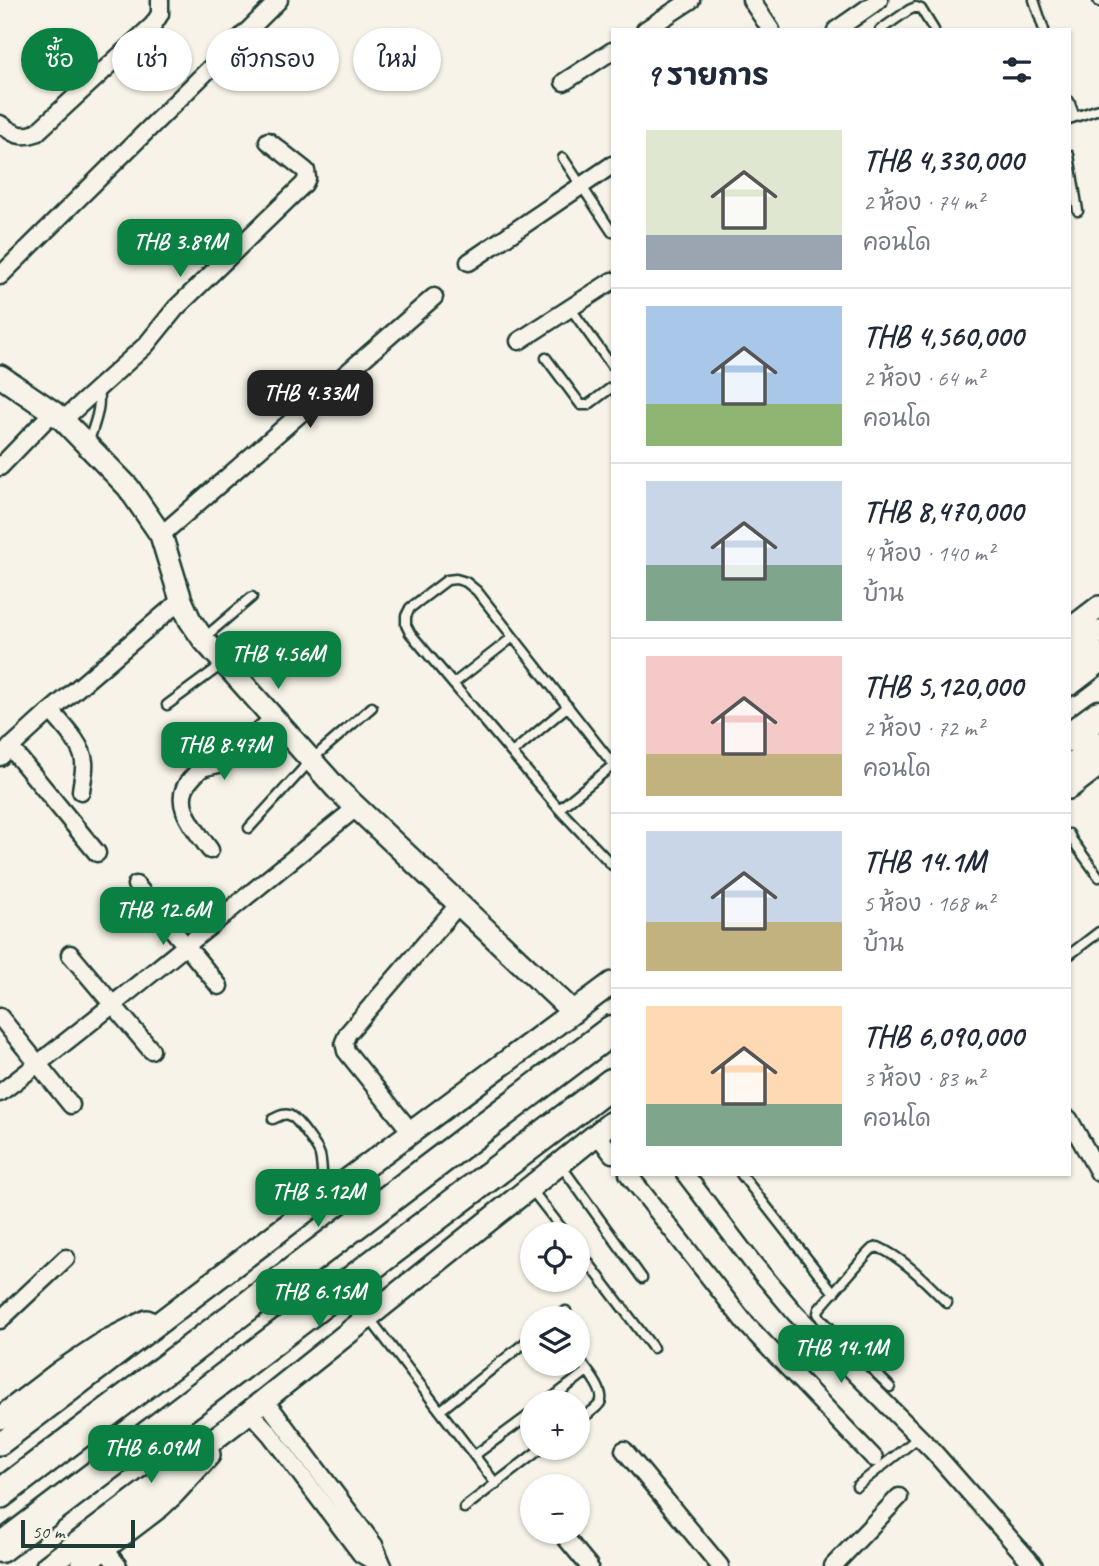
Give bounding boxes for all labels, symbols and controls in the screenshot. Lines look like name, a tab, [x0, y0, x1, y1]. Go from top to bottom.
chip: ซื้อ	[21, 28, 98, 91]
chip: เช่า	[112, 28, 192, 91]
chip: ตัวกรอง	[206, 28, 339, 91]
chip: ใหม่	[353, 28, 441, 91]
icon: filters	[998, 51, 1036, 89]
text: 9 รายการ	[646, 56, 769, 94]
text: THB 4,330,000	[863, 141, 1023, 179]
icon: home	[702, 158, 786, 242]
text: 2 ห้อง · 74 m²	[863, 188, 983, 217]
pin: THB 3.89M	[100, 219, 260, 279]
text: THB 3.89M	[133, 227, 227, 256]
text: คอนโด	[863, 228, 931, 257]
text: THB 4,560,000	[863, 317, 1023, 355]
icon: home	[702, 334, 786, 418]
text: 2 ห้อง · 64 m²	[863, 364, 983, 393]
pin: THB 4.33M	[230, 370, 390, 430]
text: THB 4.33M	[263, 378, 357, 407]
text: คอนโด	[863, 404, 931, 433]
text: THB 8,470,000	[863, 492, 1023, 530]
icon: home	[702, 509, 786, 593]
text: 4 ห้อง · 140 m²	[863, 539, 994, 568]
text: บ้าน	[863, 579, 904, 608]
pin: THB 4.56M	[198, 632, 358, 691]
text: THB 4.56M	[231, 639, 325, 668]
text: THB 5,120,000	[863, 667, 1023, 705]
icon: home	[702, 684, 786, 768]
text: 2 ห้อง · 72 m²	[863, 714, 983, 743]
pin: THB 8.47M	[144, 722, 304, 782]
text: THB 8.47M	[177, 730, 271, 759]
text: คอนโด	[863, 754, 931, 783]
text: THB 14.1M	[863, 842, 985, 880]
icon: home	[702, 859, 786, 943]
pin: THB 12.6M	[83, 888, 243, 947]
text: 5 ห้อง · 168 m²	[863, 889, 994, 918]
text: THB 12.6M	[116, 895, 210, 924]
text: บ้าน	[863, 929, 904, 958]
text: THB 6,090,000	[863, 1017, 1023, 1055]
icon: home	[702, 1034, 786, 1118]
text: 3 ห้อง · 83 m²	[863, 1064, 983, 1093]
text: คอนโด	[863, 1104, 931, 1133]
pin: THB 5.12M	[238, 1170, 398, 1229]
text: THB 5.12M	[271, 1177, 365, 1206]
map controls	[520, 1222, 590, 1544]
button: locate	[520, 1222, 590, 1292]
pin: THB 6.15M	[239, 1270, 399, 1329]
text: THB 6.15M	[272, 1277, 366, 1306]
button: layers	[520, 1306, 590, 1376]
pin: THB 14.1M	[761, 1326, 921, 1385]
text: THB 14.1M	[794, 1333, 888, 1362]
button: +	[520, 1390, 590, 1460]
pin: THB 6.09M	[71, 1426, 231, 1485]
text: THB 6.09M	[104, 1433, 198, 1462]
button: −	[520, 1474, 590, 1544]
scale bar	[21, 1517, 135, 1549]
text: 50 m	[32, 1520, 64, 1544]

